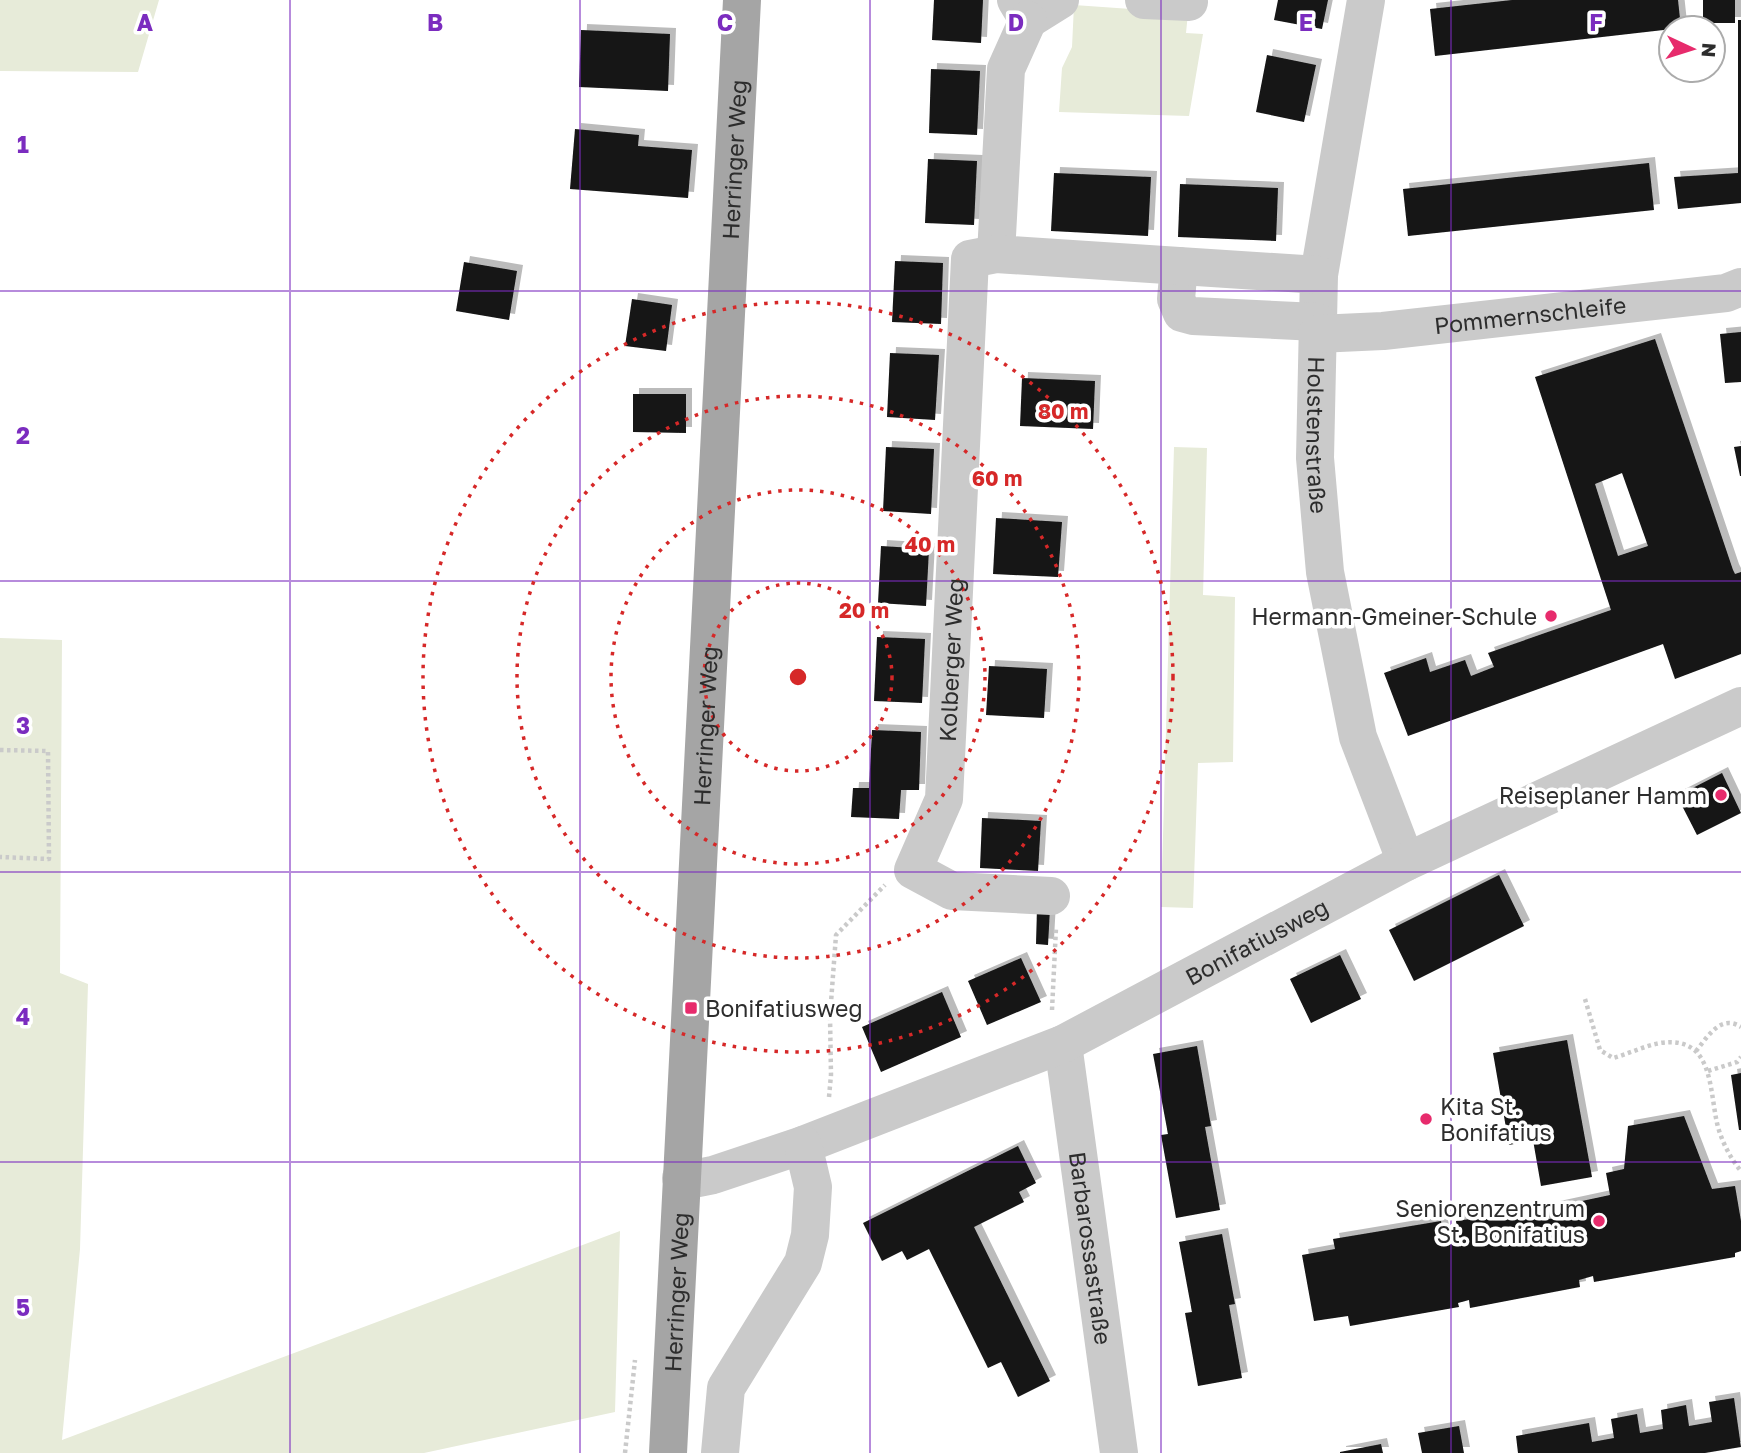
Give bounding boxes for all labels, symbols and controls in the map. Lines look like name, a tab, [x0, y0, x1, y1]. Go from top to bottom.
text: A	[137, 8, 154, 36]
text: B	[427, 8, 443, 36]
text: C	[717, 8, 733, 36]
text: D	[1008, 8, 1024, 36]
text: E	[1299, 8, 1313, 36]
text: F	[1589, 8, 1603, 36]
north arrow	[1657, 14, 1727, 84]
text: N	[1697, 42, 1721, 58]
street label: Herringer Weg	[716, 79, 752, 240]
text: 1	[17, 130, 29, 158]
street label: Pommernschleife	[1433, 290, 1627, 339]
street label: Holstenstraße	[1301, 356, 1334, 515]
text: 80 m	[1038, 398, 1088, 424]
text: 2	[16, 421, 30, 449]
text: 60 m	[972, 465, 1022, 491]
text: 40 m	[905, 531, 955, 557]
street label: Kolberger Weg	[933, 578, 969, 743]
text: 20 m	[839, 597, 889, 623]
place label: Hermann-Gmeiner-Schule	[1251, 602, 1537, 630]
marker: Hermann-Gmeiner-Schule	[1543, 608, 1559, 624]
street label: Herringer Weg	[687, 645, 723, 807]
centre of rings	[786, 665, 810, 689]
text: 3	[16, 711, 30, 739]
place label: Reiseplaner Hamm	[1499, 781, 1707, 809]
marker: Reiseplaner Hamm	[1713, 787, 1729, 803]
street label: Bonifatiusweg	[1180, 892, 1333, 991]
place label: Bonifatiusweg	[705, 994, 863, 1022]
marker: Bonifatiusweg	[683, 1000, 699, 1016]
text: 4	[16, 1002, 30, 1030]
place label: Kita St. Bonifatius	[1440, 1092, 1552, 1146]
marker: Kita St. Bonifatius	[1418, 1111, 1434, 1127]
street label: Barbarossastraße	[1064, 1150, 1118, 1346]
place label: Seniorenzentrum St. Bonifatius	[1395, 1194, 1585, 1248]
street label: Herringer Weg	[658, 1212, 694, 1373]
marker: Seniorenzentrum St. Bonifatius	[1591, 1213, 1607, 1229]
text: 5	[16, 1293, 30, 1321]

